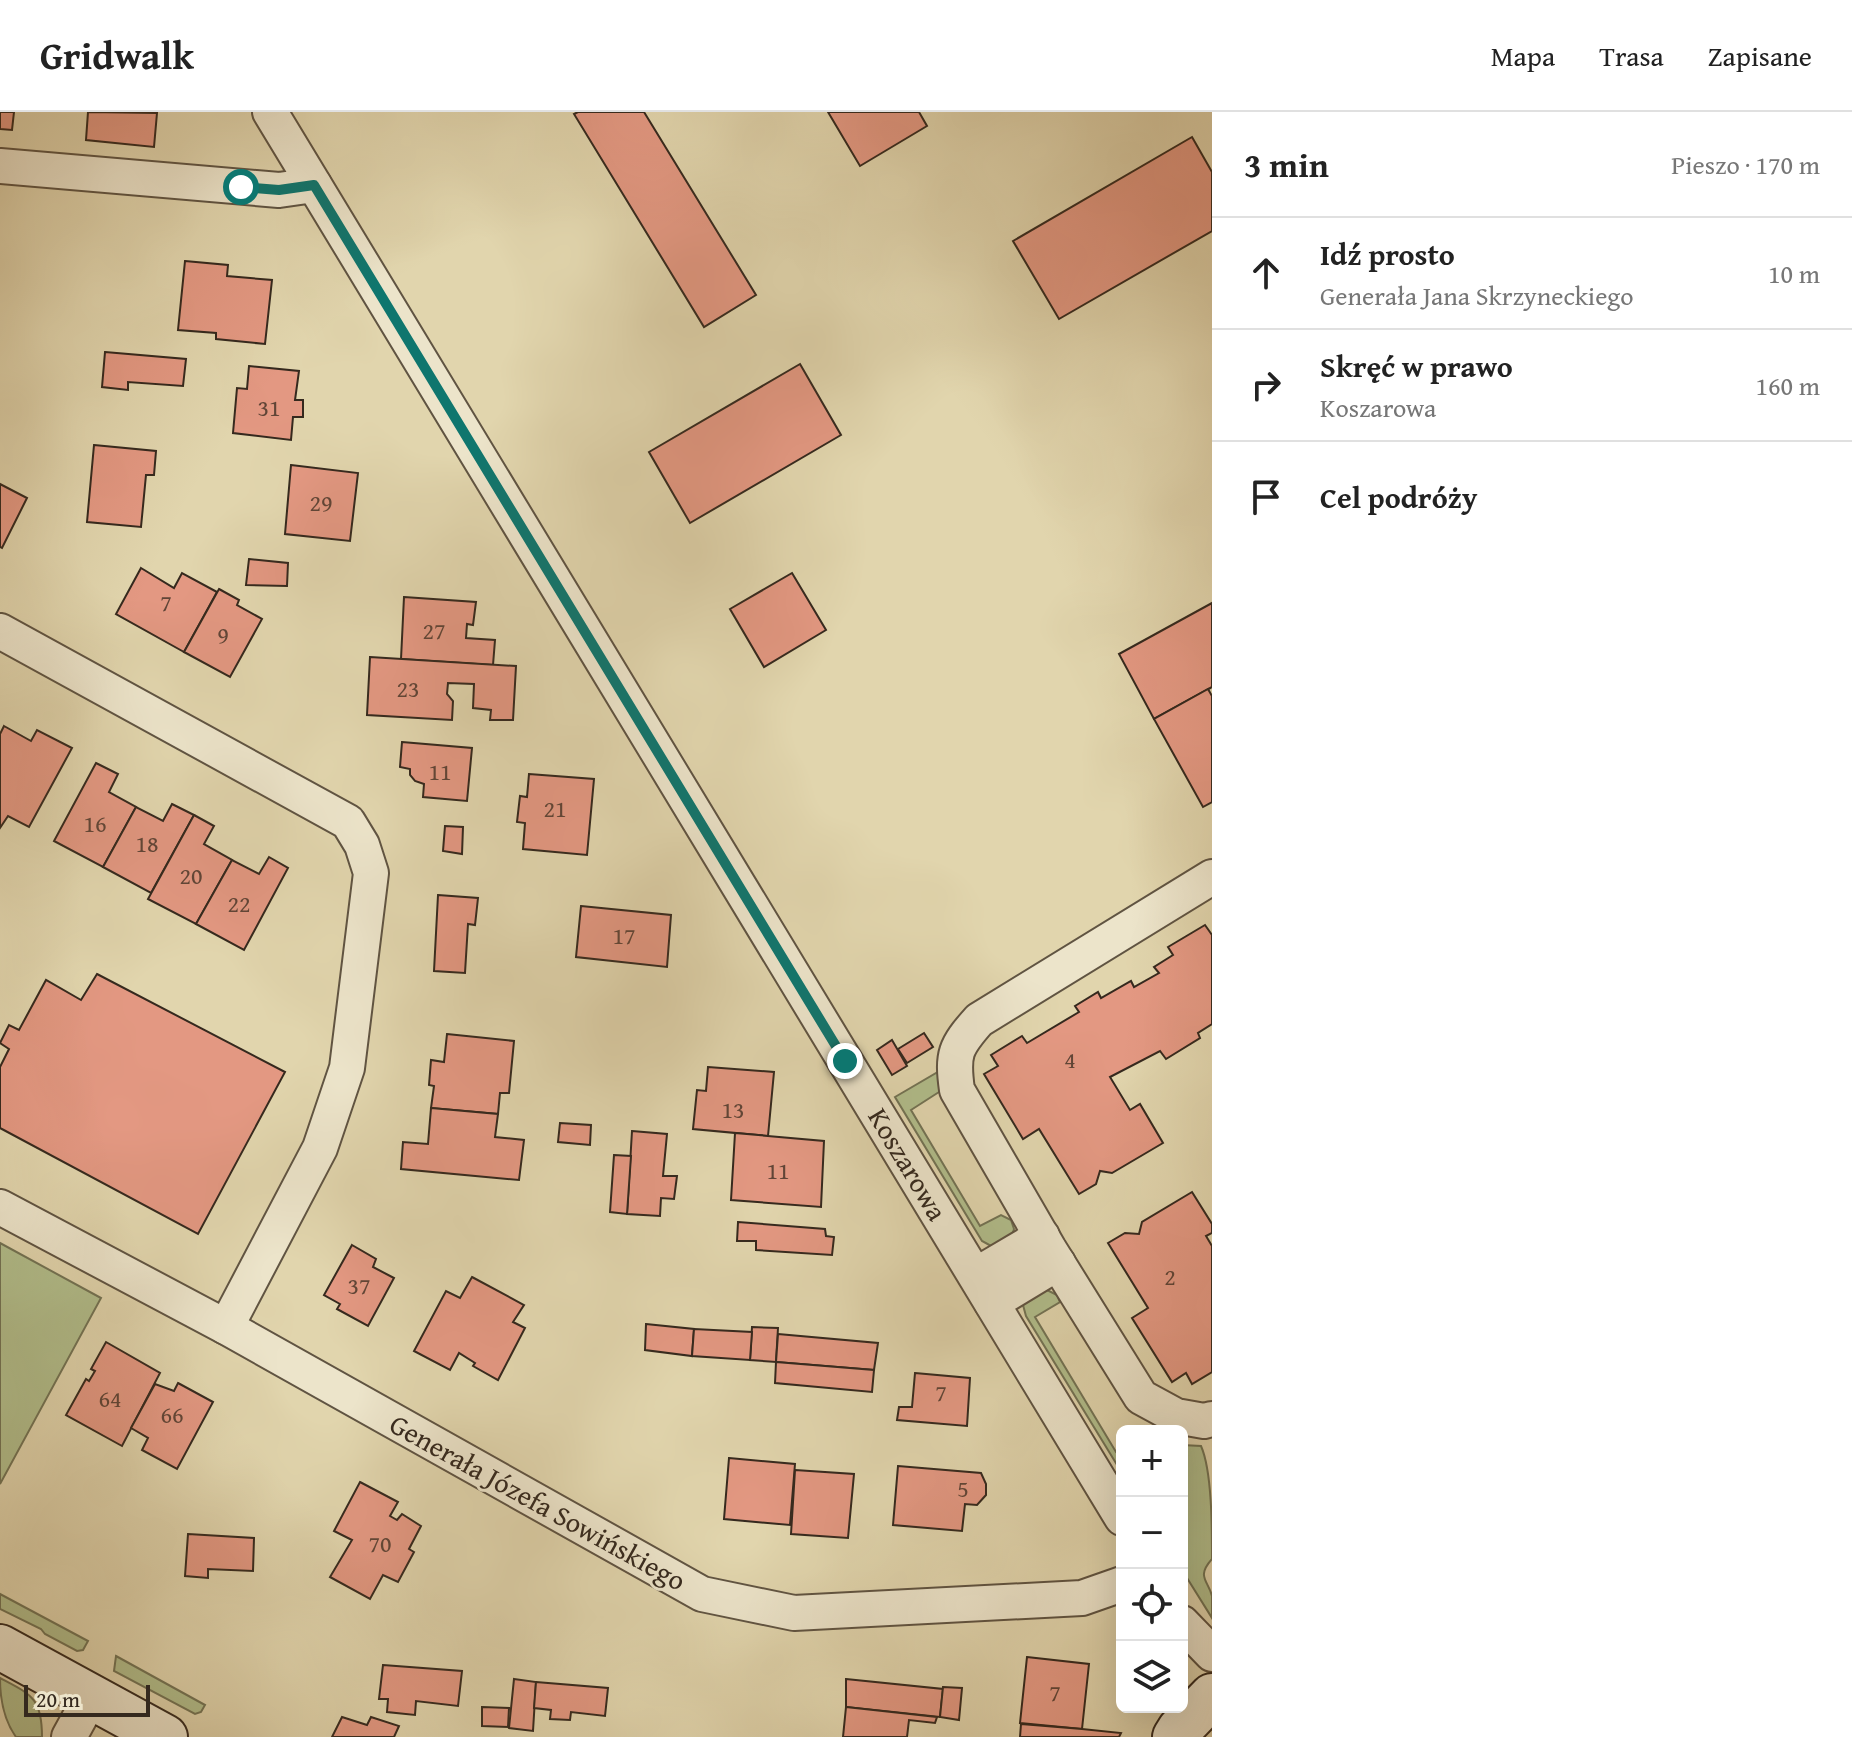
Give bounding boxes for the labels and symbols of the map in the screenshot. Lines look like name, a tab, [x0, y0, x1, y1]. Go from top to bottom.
route start	[223, 169, 259, 205]
house number: 31	[257, 390, 281, 425]
house number: 29	[309, 485, 333, 520]
house number: 7	[160, 585, 172, 620]
house number: 27	[422, 613, 446, 648]
house number: 9	[217, 617, 229, 652]
house number: 23	[396, 671, 420, 706]
house number: 11	[428, 754, 452, 789]
house number: 21	[543, 791, 567, 826]
house number: 16	[83, 806, 107, 841]
house number: 18	[135, 826, 159, 861]
house number: 20	[179, 858, 203, 893]
house number: 22	[227, 886, 251, 921]
house number: 17	[612, 918, 636, 953]
house number: 4	[1064, 1042, 1076, 1077]
route end	[827, 1043, 863, 1079]
house number: 13	[721, 1092, 745, 1127]
street label: Koszarowa	[859, 1100, 959, 1229]
house number: 11	[766, 1153, 790, 1188]
house number: 2	[1164, 1259, 1176, 1294]
house number: 37	[347, 1268, 371, 1303]
house number: 7	[935, 1375, 947, 1410]
house number: 64	[98, 1381, 122, 1416]
house number: 66	[160, 1397, 184, 1432]
street label: Generała Józefa Sowińskiego	[383, 1403, 694, 1600]
house number: 5	[957, 1471, 969, 1506]
house number: 70	[368, 1526, 392, 1561]
house number: 7	[1049, 1675, 1061, 1710]
scale bar	[24, 1681, 150, 1717]

